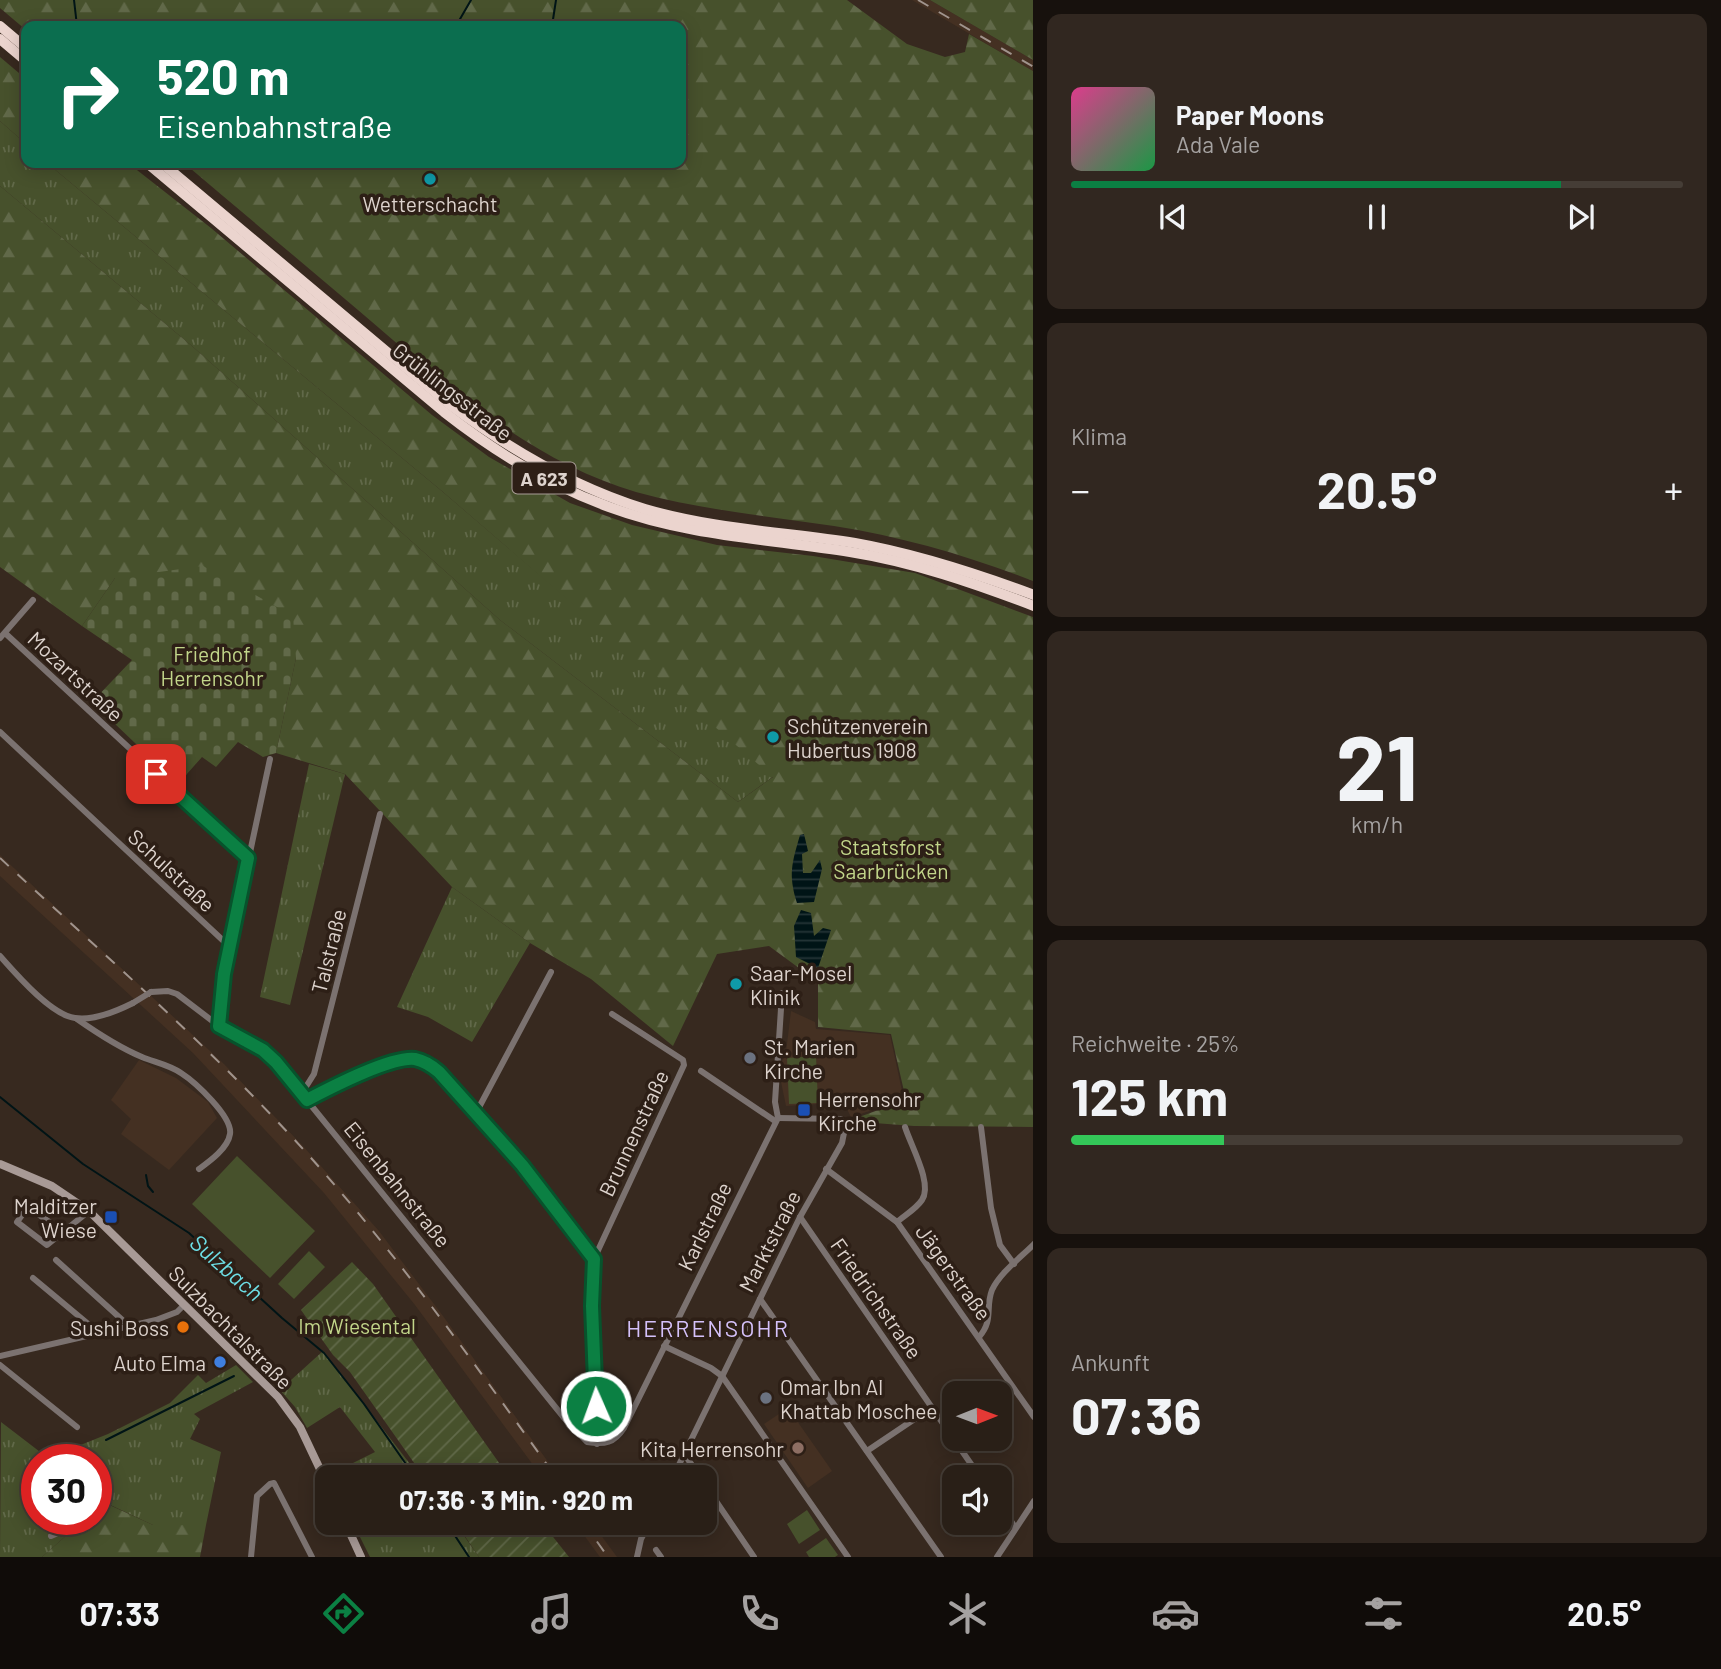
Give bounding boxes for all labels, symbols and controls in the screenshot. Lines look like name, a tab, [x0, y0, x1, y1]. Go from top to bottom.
text: 520 m	[157, 46, 290, 105]
icon: right	[42, 49, 133, 140]
text: Paper Moons	[1176, 99, 1324, 130]
text: Eisenbahnstraße	[157, 106, 392, 144]
text: Ada Vale	[1176, 130, 1260, 158]
marker: Wetterschacht	[422, 171, 438, 187]
place label: Wetterschacht	[362, 191, 498, 216]
icon: previous	[1154, 198, 1192, 236]
icon: pause	[1358, 198, 1396, 236]
icon: next	[1562, 198, 1600, 236]
street label: Grühlingsstraße	[388, 337, 518, 445]
text: Klima	[1071, 422, 1127, 450]
text: 20.5°	[1317, 457, 1437, 519]
road number: A 623	[512, 463, 576, 494]
text: −	[1071, 466, 1090, 512]
text: +	[1664, 466, 1683, 512]
street label: Mozartstraße	[23, 626, 129, 726]
park label: Friedhof Herrensohr	[160, 641, 264, 690]
text: 21	[1336, 710, 1418, 819]
place label: Schützenverein Hubertus 1908	[787, 713, 928, 762]
marker: Schützenverein Hubertus 1908	[765, 729, 781, 745]
pin	[126, 744, 186, 804]
icon: arrive	[137, 755, 175, 793]
text: km/h	[1351, 810, 1403, 838]
street label: Schulstraße	[123, 824, 221, 916]
park label: Staatsforst Saarbrücken	[833, 834, 949, 883]
street label: Talstraße	[305, 906, 351, 996]
place label: Saar-Mosel Klinik	[750, 960, 852, 1009]
marker: Saar-Mosel Klinik	[728, 976, 744, 992]
text: Reichweite · 25%	[1071, 1029, 1240, 1057]
place label: St. Marien Kirche	[764, 1034, 855, 1083]
marker: St. Marien Kirche	[742, 1050, 758, 1066]
text: 125 km	[1071, 1064, 1228, 1126]
street label: Brunnenstraße	[593, 1066, 673, 1200]
place label: Herrensohr Kirche	[818, 1086, 921, 1135]
marker: Herrensohr Kirche	[796, 1102, 812, 1118]
street label: Eisenbahnstraße	[340, 1116, 456, 1252]
street label: Karlstraße	[672, 1178, 736, 1274]
street label: Marktstraße	[733, 1186, 805, 1296]
place label: Malditzer Wiese	[14, 1193, 97, 1242]
marker: Malditzer Wiese	[103, 1209, 119, 1225]
street label: Jägerstraße	[911, 1219, 997, 1325]
water label: Sulzbach	[185, 1228, 269, 1306]
street label: Friedrichstraße	[826, 1233, 928, 1363]
street label: Sulzbachtalstraße	[164, 1260, 298, 1394]
park label: Im Wiesental	[298, 1313, 416, 1338]
district label: HERRENSOHR	[626, 1314, 790, 1342]
place label: Sushi Boss	[70, 1315, 169, 1340]
marker: Sushi Boss	[175, 1319, 191, 1335]
text: Ankunft	[1071, 1348, 1150, 1376]
place label: Auto Elma	[113, 1350, 206, 1375]
marker: Auto Elma	[212, 1354, 228, 1370]
position arrow	[559, 1369, 633, 1443]
place label: Omar Ibn Al Khattab Moschee	[780, 1374, 938, 1423]
north arrow	[942, 1381, 1012, 1451]
map controls	[942, 1381, 1012, 1535]
text: 07:36	[1071, 1383, 1201, 1445]
marker: Omar Ibn Al Khattab Moschee	[758, 1390, 774, 1406]
place label: Kita Herrensohr	[640, 1436, 784, 1461]
marker: Kita Herrensohr	[790, 1440, 806, 1456]
speed limit sign: 30	[21, 1444, 112, 1535]
button: sound	[942, 1465, 1012, 1535]
text: 07:36 · 3 Min. · 920 m	[399, 1484, 633, 1515]
icon: directions	[319, 1589, 368, 1638]
icon: music	[527, 1589, 576, 1638]
icon: phone	[735, 1589, 784, 1638]
icon: climate	[943, 1589, 992, 1638]
icon: car	[1151, 1589, 1200, 1638]
icon: filters	[1359, 1589, 1408, 1638]
text: 07:33	[80, 1594, 160, 1632]
text: 20.5°	[1567, 1594, 1641, 1632]

